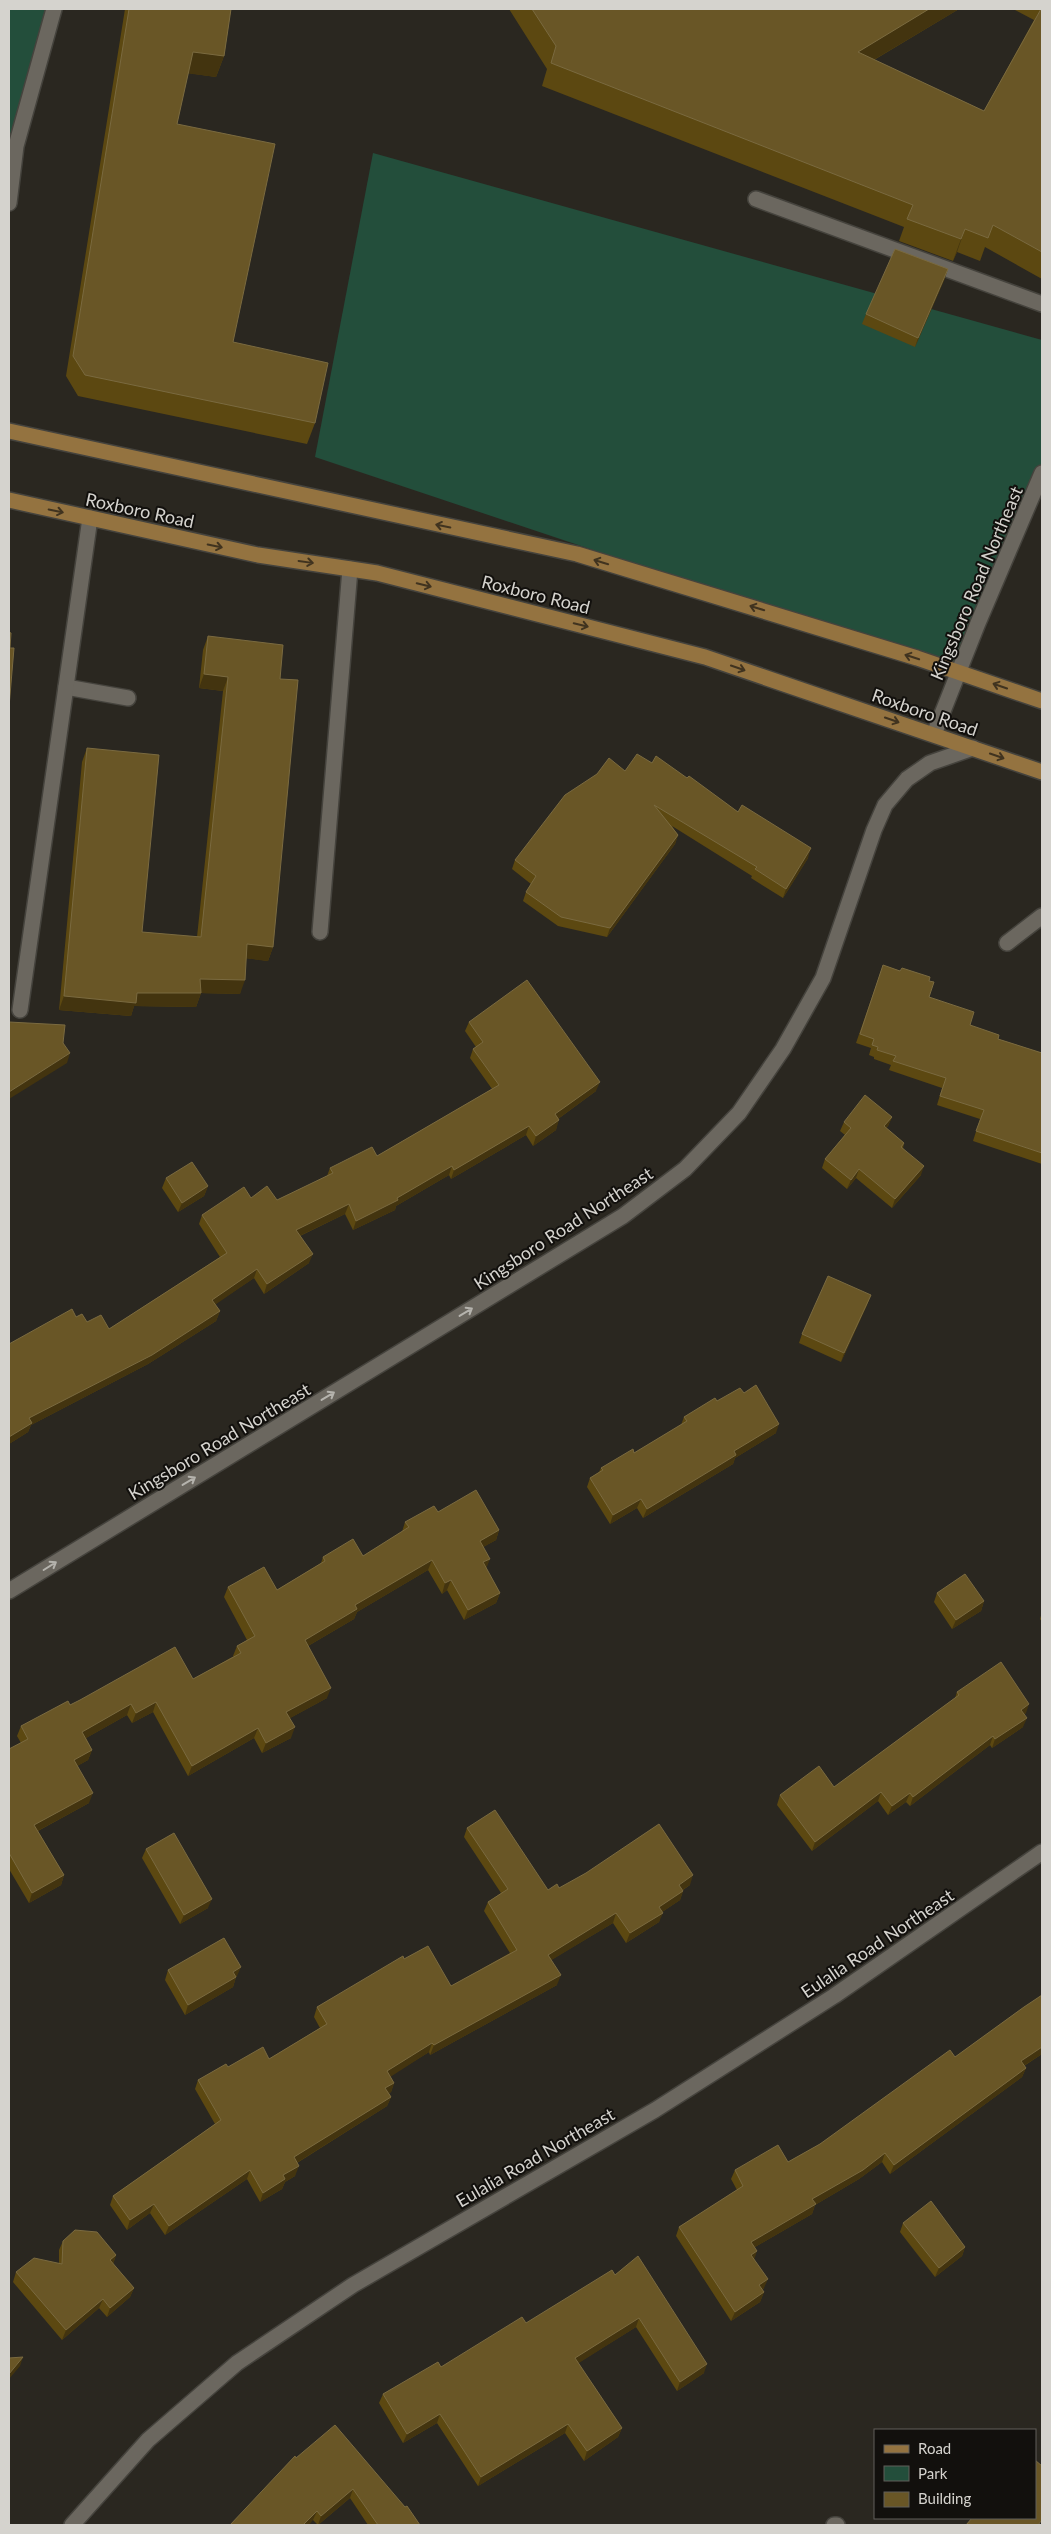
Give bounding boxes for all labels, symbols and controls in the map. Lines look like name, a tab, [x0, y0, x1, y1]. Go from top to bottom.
street label: Kingsboro Road Northeast	[925, 482, 1027, 683]
street label: Roxboro Road	[84, 488, 196, 532]
one-way arrow	[48, 507, 64, 516]
one-way arrow	[435, 521, 451, 530]
one-way arrow	[207, 541, 223, 551]
one-way arrow	[594, 556, 610, 566]
one-way arrow	[298, 557, 314, 567]
street label: Roxboro Road	[480, 570, 592, 618]
one-way arrow	[415, 580, 431, 590]
one-way arrow	[749, 603, 765, 613]
one-way arrow	[573, 620, 589, 630]
one-way arrow	[905, 652, 920, 661]
one-way arrow	[730, 663, 746, 673]
one-way arrow	[993, 681, 1009, 690]
street label: Roxboro Road	[869, 684, 981, 740]
one-way arrow	[883, 716, 899, 725]
one-way arrow	[989, 752, 1004, 761]
street label: Kingsboro Road Northeast	[469, 1162, 657, 1294]
one-way arrow	[459, 1306, 473, 1316]
street label: Kingsboro Road Northeast	[124, 1378, 315, 1504]
one-way arrow	[320, 1391, 334, 1401]
one-way arrow	[182, 1476, 196, 1487]
one-way arrow	[43, 1560, 57, 1570]
street label: Eulalia Road Northeast	[797, 1883, 958, 2002]
street label: Eulalia Road Northeast	[452, 2102, 619, 2211]
legend	[874, 2429, 1036, 2519]
text: Road	[918, 2439, 951, 2457]
text: Park	[918, 2464, 948, 2482]
text: Building	[918, 2489, 971, 2507]

